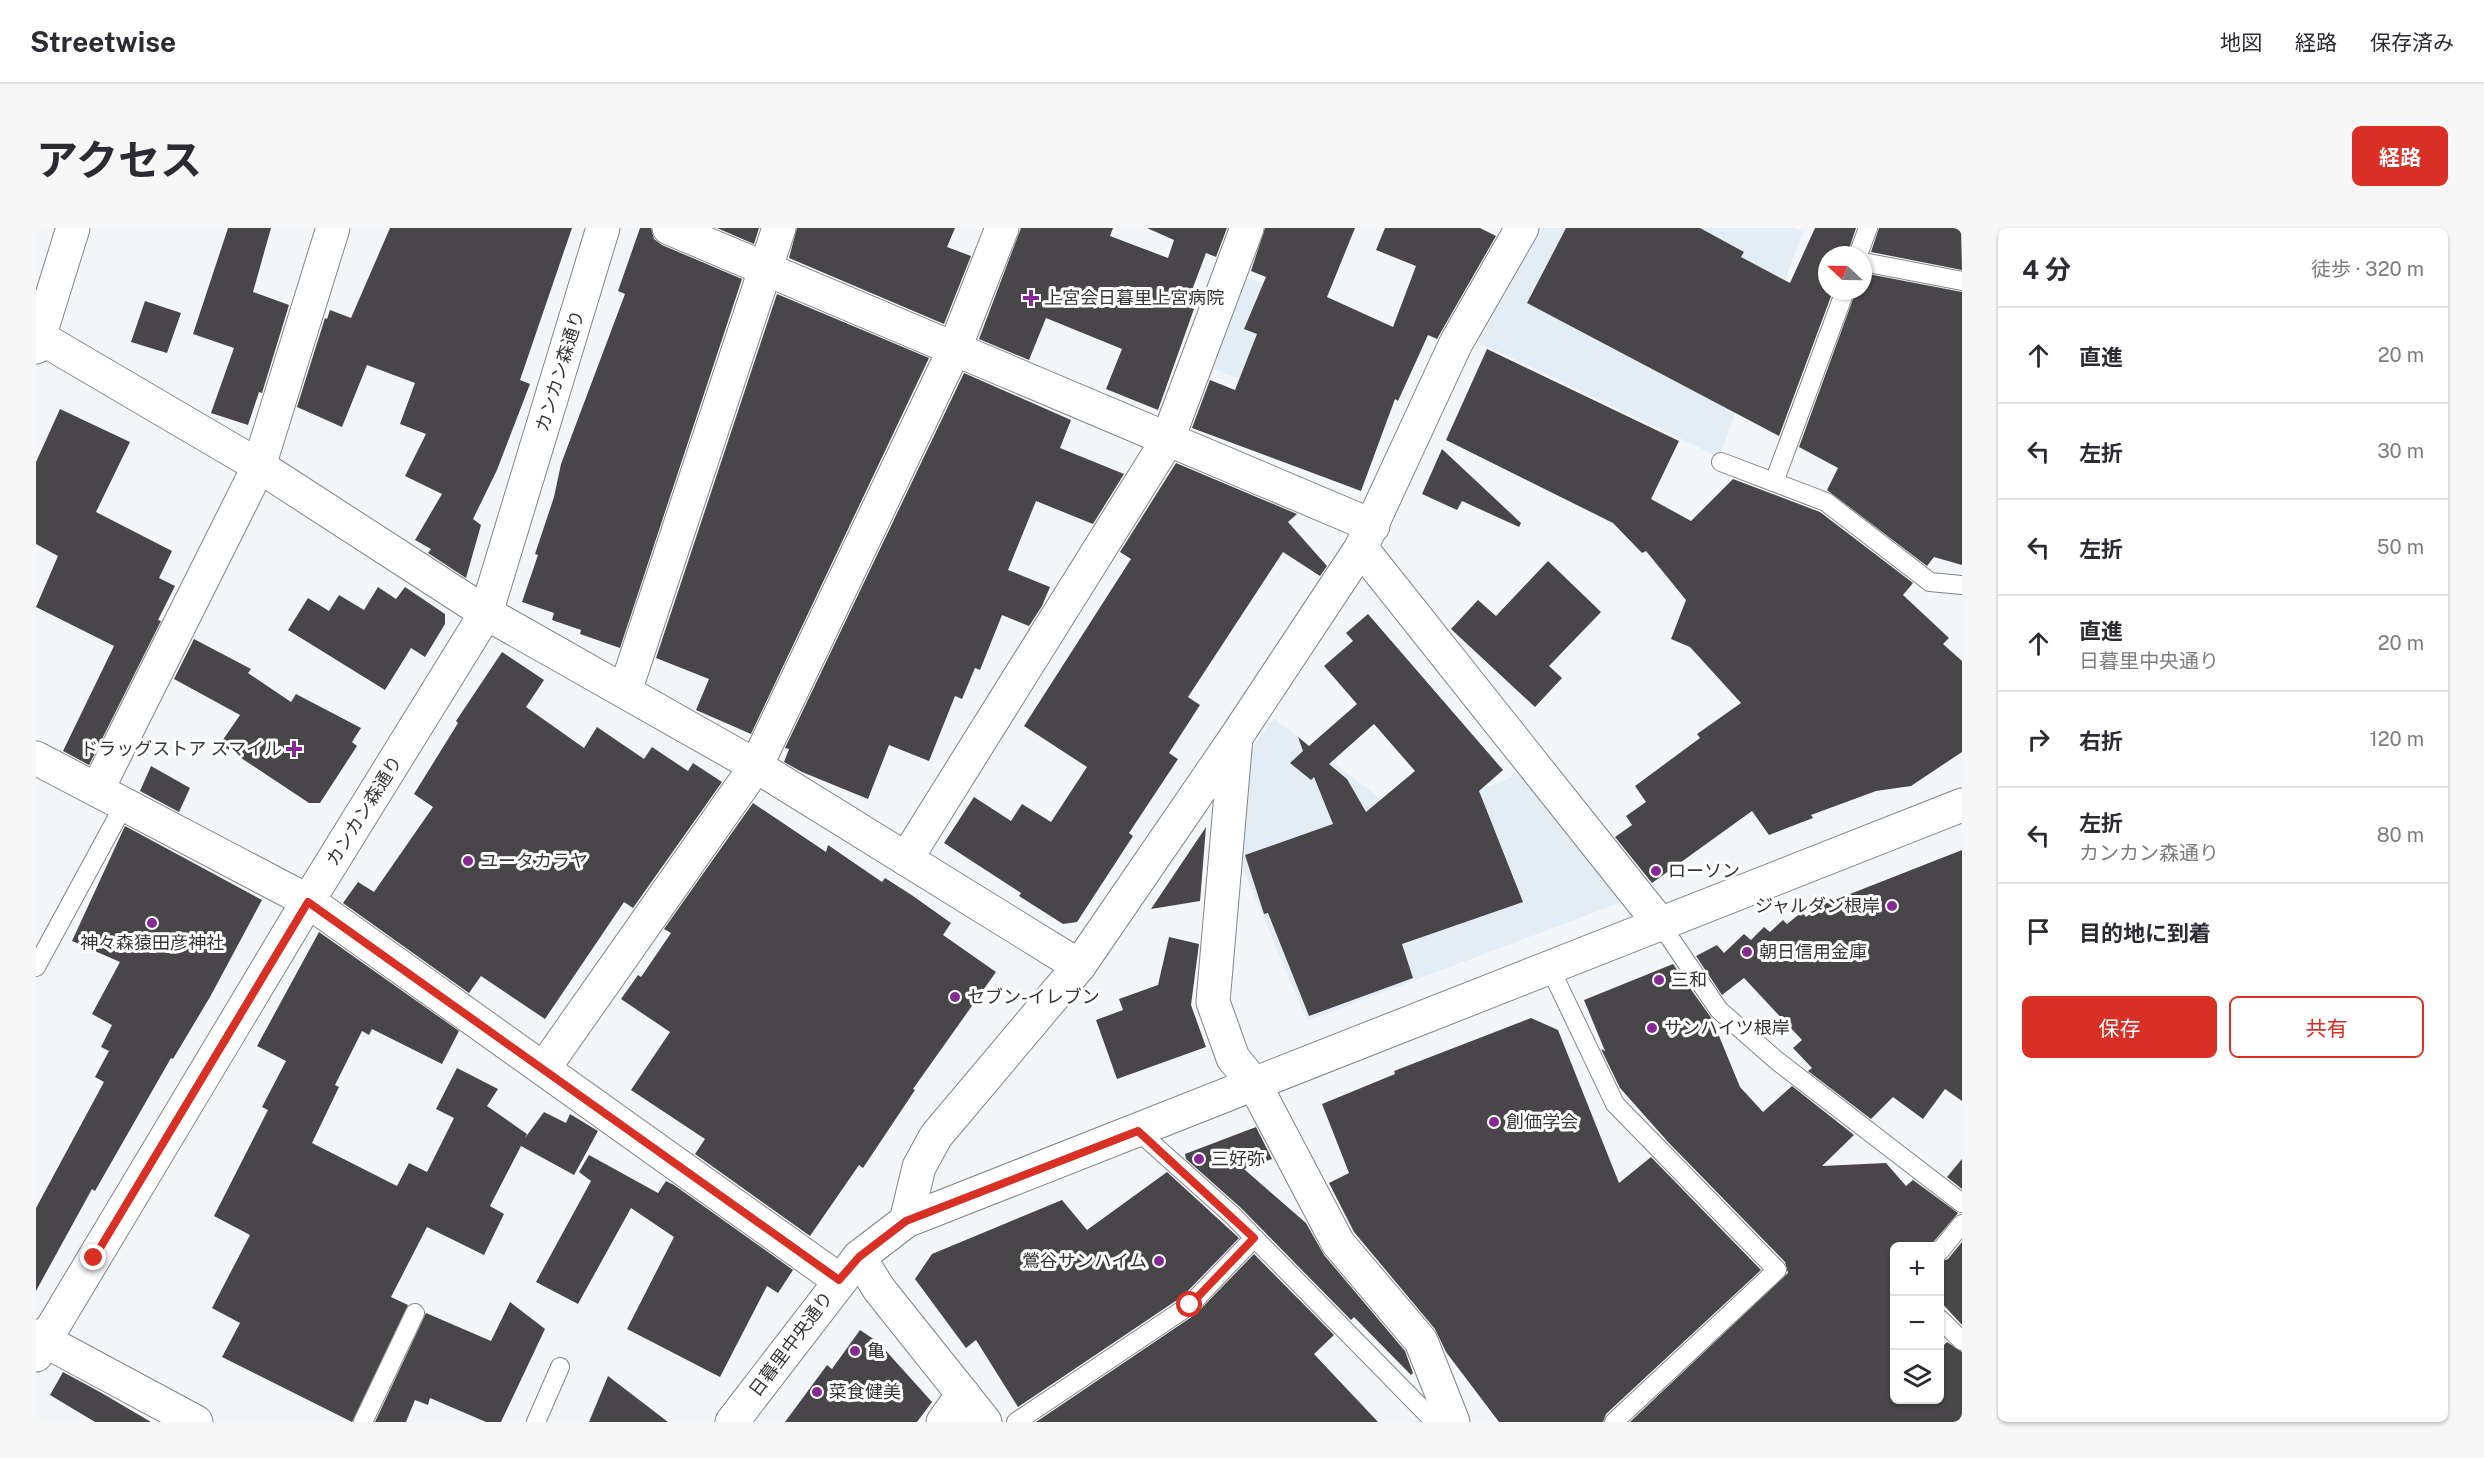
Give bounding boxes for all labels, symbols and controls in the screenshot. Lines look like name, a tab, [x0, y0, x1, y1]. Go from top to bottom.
text: Streetwise	[30, 25, 176, 58]
text: 地図	[2220, 30, 2262, 55]
text: 経路	[2295, 30, 2337, 55]
text: 保存済み	[2370, 30, 2454, 55]
button: 経路	[2352, 126, 2448, 186]
text: アクセス	[36, 135, 202, 184]
north arrow	[1818, 246, 1872, 300]
text: 4 分	[2022, 254, 2071, 285]
text: 徒歩 · 320 m	[2311, 257, 2424, 281]
place label: 上宮会日暮里上宮病院	[1044, 287, 1224, 308]
marker: 上宮会日暮里上宮病院	[1022, 289, 1040, 307]
street label: カンカン森通り	[531, 308, 588, 434]
icon: ahead	[2022, 339, 2055, 372]
text: 20 m	[2378, 343, 2424, 367]
text: 直進	[2079, 344, 2123, 370]
icon: left	[2022, 435, 2055, 468]
text: 30 m	[2377, 439, 2424, 463]
text: 左折	[2079, 440, 2123, 466]
icon: left	[2022, 531, 2055, 564]
text: 50 m	[2377, 535, 2424, 559]
text: 左折	[2079, 536, 2123, 562]
text: 直進	[2079, 618, 2123, 644]
icon: ahead	[2022, 627, 2055, 660]
text: 20 m	[2378, 631, 2424, 655]
text: 日暮里中央通り	[2079, 649, 2219, 673]
icon: right	[2022, 723, 2055, 756]
text: 120 m	[2370, 727, 2424, 751]
text: 右折	[2079, 728, 2123, 754]
place label: ドラッグストア スマイル	[80, 738, 282, 759]
marker: ドラッグストア スマイル	[287, 742, 301, 756]
street label: カンカン森通り	[321, 752, 406, 870]
text: 左折	[2079, 810, 2123, 836]
icon: left	[2022, 819, 2055, 852]
text: 80 m	[2377, 823, 2424, 847]
text: カンカン森通り	[2079, 841, 2219, 865]
place label: ユータカラヤ	[480, 850, 588, 871]
marker: ユータカラヤ	[461, 854, 475, 868]
place label: ローソン	[1668, 860, 1740, 881]
marker: ローソン	[1649, 864, 1663, 878]
place label: ジャルダン根岸	[1755, 895, 1880, 916]
marker: ジャルダン根岸	[1885, 899, 1899, 913]
icon: arrive	[2022, 915, 2055, 948]
marker: 神々森猿田彦神社	[145, 916, 159, 930]
text: 目的地に到着	[2079, 920, 2211, 946]
place label: 神々森猿田彦神社	[80, 932, 224, 953]
place label: 朝日信用金庫	[1759, 941, 1867, 962]
marker: 朝日信用金庫	[1740, 945, 1754, 959]
place label: 三和	[1671, 969, 1707, 990]
marker: 三和	[1652, 973, 1666, 987]
place label: セブン-イレブン	[967, 986, 1100, 1007]
marker: セブン-イレブン	[948, 990, 962, 1004]
button: 保存	[2022, 996, 2217, 1058]
button: 共有	[2229, 996, 2424, 1058]
place label: サンハイツ根岸	[1664, 1017, 1790, 1038]
marker: サンハイツ根岸	[1645, 1021, 1659, 1035]
place label: 創価学会	[1506, 1111, 1578, 1132]
marker: 創価学会	[1487, 1115, 1501, 1129]
place label: 三好弥	[1211, 1148, 1265, 1169]
marker: 三好弥	[1192, 1152, 1206, 1166]
map controls	[1890, 1242, 1944, 1404]
button: +	[1890, 1242, 1944, 1296]
route end	[80, 1244, 106, 1270]
place label: 鶯谷サンハイム	[1022, 1250, 1147, 1271]
marker: 鶯谷サンハイム	[1152, 1254, 1166, 1268]
street label: 日暮里中央通り	[744, 1287, 837, 1400]
route start	[1176, 1291, 1202, 1317]
button: −	[1890, 1296, 1944, 1350]
place label: 亀	[867, 1340, 885, 1361]
marker: 亀	[848, 1344, 862, 1358]
button: layers	[1890, 1350, 1944, 1404]
place label: 菜食健美	[829, 1381, 901, 1402]
marker: 菜食健美	[810, 1385, 824, 1399]

